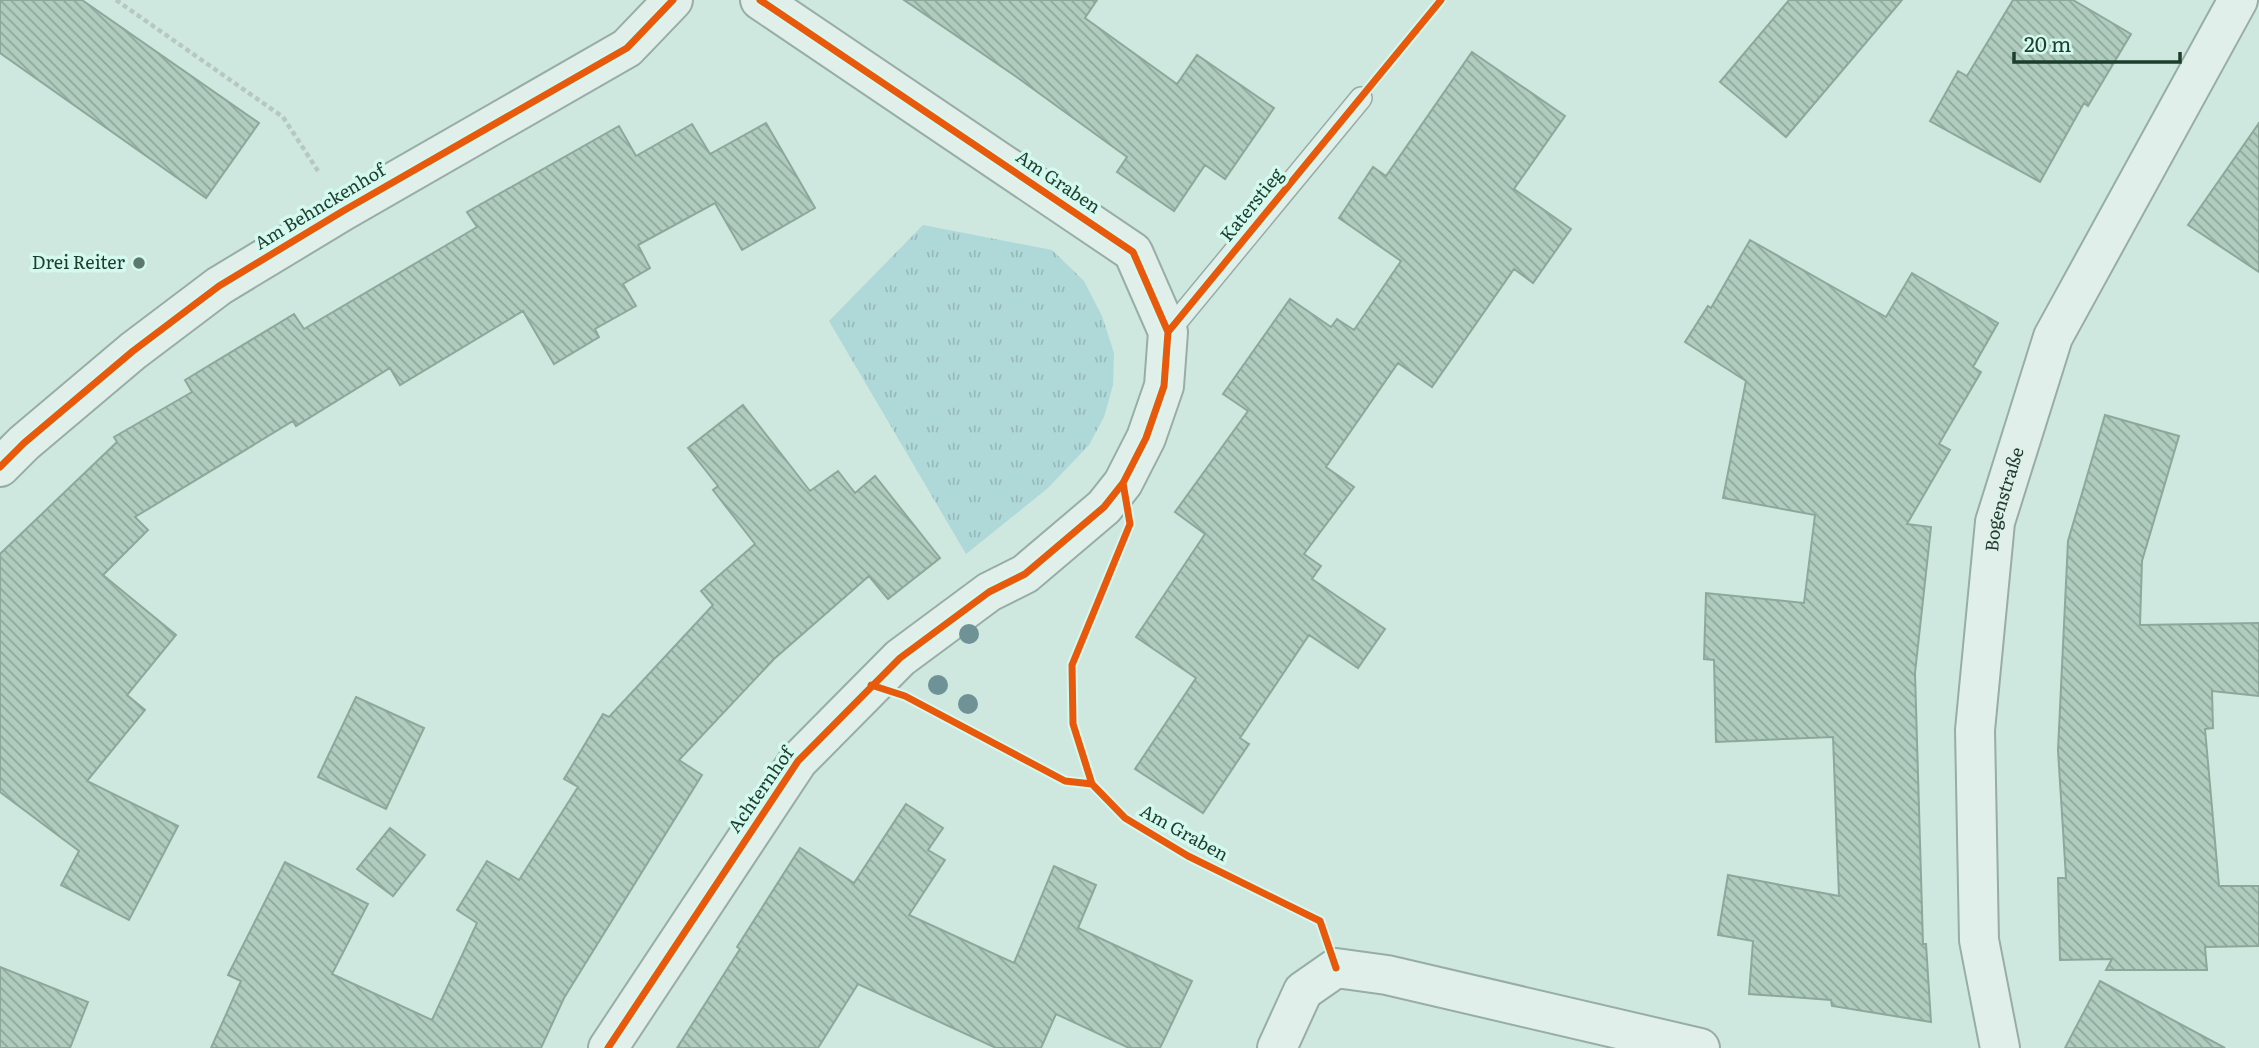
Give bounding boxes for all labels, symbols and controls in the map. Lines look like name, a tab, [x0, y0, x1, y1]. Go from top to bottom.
scale bar	[2014, 21, 2180, 65]
text: 20 m	[2024, 27, 2071, 58]
street label: Am Graben	[1011, 142, 1107, 219]
street label: Am Behnckenhof	[249, 155, 392, 256]
street label: Katerstieg	[1213, 161, 1290, 247]
place label: Drei Reiter	[32, 248, 125, 275]
marker: Drei Reiter	[131, 255, 147, 271]
street label: Bogenstraße	[1977, 443, 2030, 553]
street label: Achternhof	[720, 739, 801, 838]
street label: Am Graben	[1136, 796, 1234, 867]

